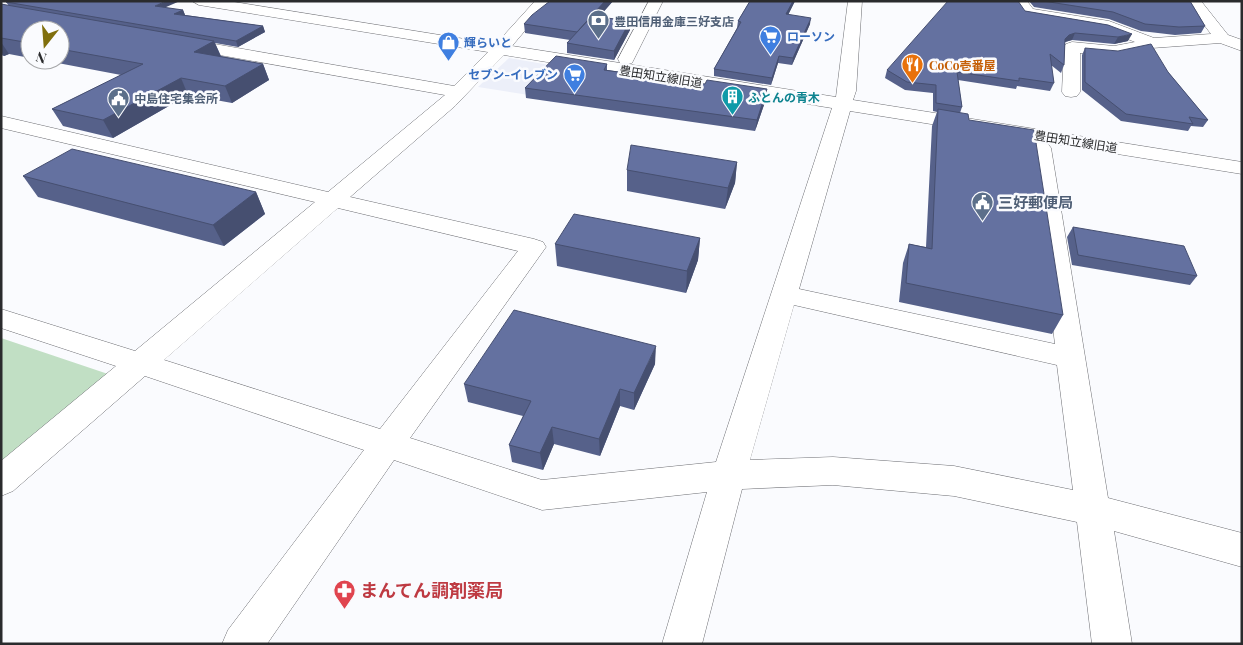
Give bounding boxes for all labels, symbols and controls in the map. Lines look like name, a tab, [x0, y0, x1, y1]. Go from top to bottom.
bank icon: 豊田信用金庫三好支店	[586, 9, 610, 40]
place label: 豊田信用金庫三好支店	[614, 13, 734, 29]
north arrow	[20, 20, 70, 70]
supermarket icon: ローソン	[759, 24, 783, 55]
place label: ローソン	[787, 28, 835, 44]
shop icon: 輝らいと	[436, 30, 460, 61]
place label: 輝らいと	[464, 34, 512, 50]
text: N	[33, 47, 49, 68]
restaurant icon: CoCo壱番屋	[901, 53, 925, 84]
place label: CoCo壱番屋	[929, 57, 995, 73]
supermarket icon: セブン-イレブン	[562, 62, 586, 93]
street label: 豊田知立線旧道	[618, 62, 704, 90]
place label: セブン-イレブン	[468, 66, 558, 82]
building icon: ふとんの青木	[720, 85, 744, 116]
public building icon: 中島住宅集会所	[106, 86, 130, 117]
place label: ふとんの青木	[748, 89, 820, 105]
place label: 中島住宅集会所	[134, 90, 218, 106]
street label: 豊田知立線旧道	[1033, 127, 1119, 155]
public building icon: 三好郵便局	[970, 190, 994, 221]
place label: 三好郵便局	[998, 192, 1073, 212]
pharmacy icon: まんてん調剤薬局	[332, 578, 356, 609]
place label: まんてん調剤薬局	[360, 578, 503, 602]

